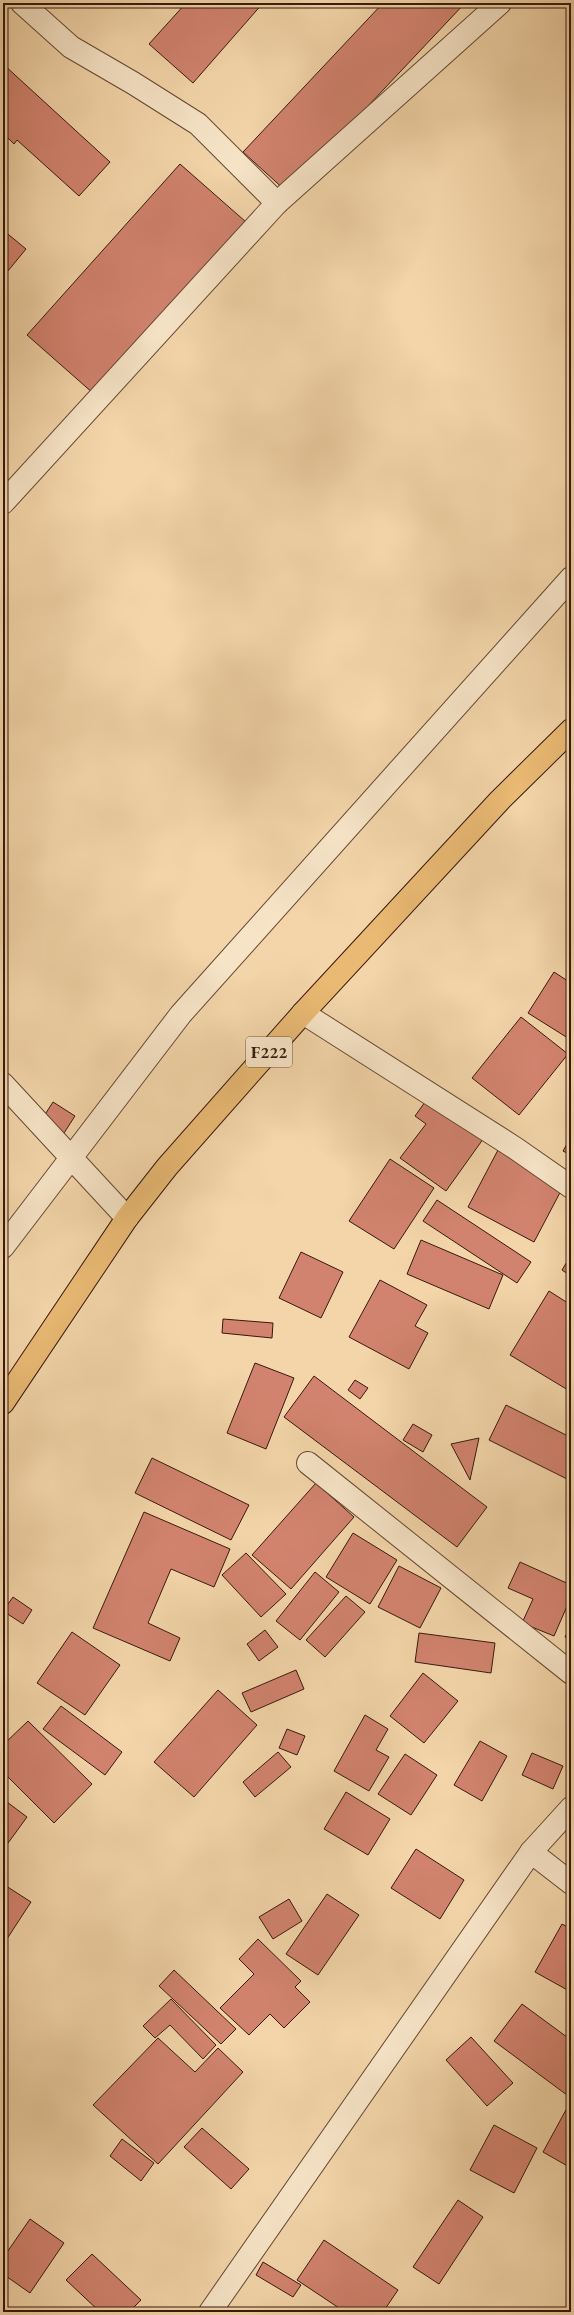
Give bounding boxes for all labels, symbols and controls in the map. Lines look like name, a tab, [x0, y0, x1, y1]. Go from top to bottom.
road number: F222	[246, 1037, 292, 1067]

